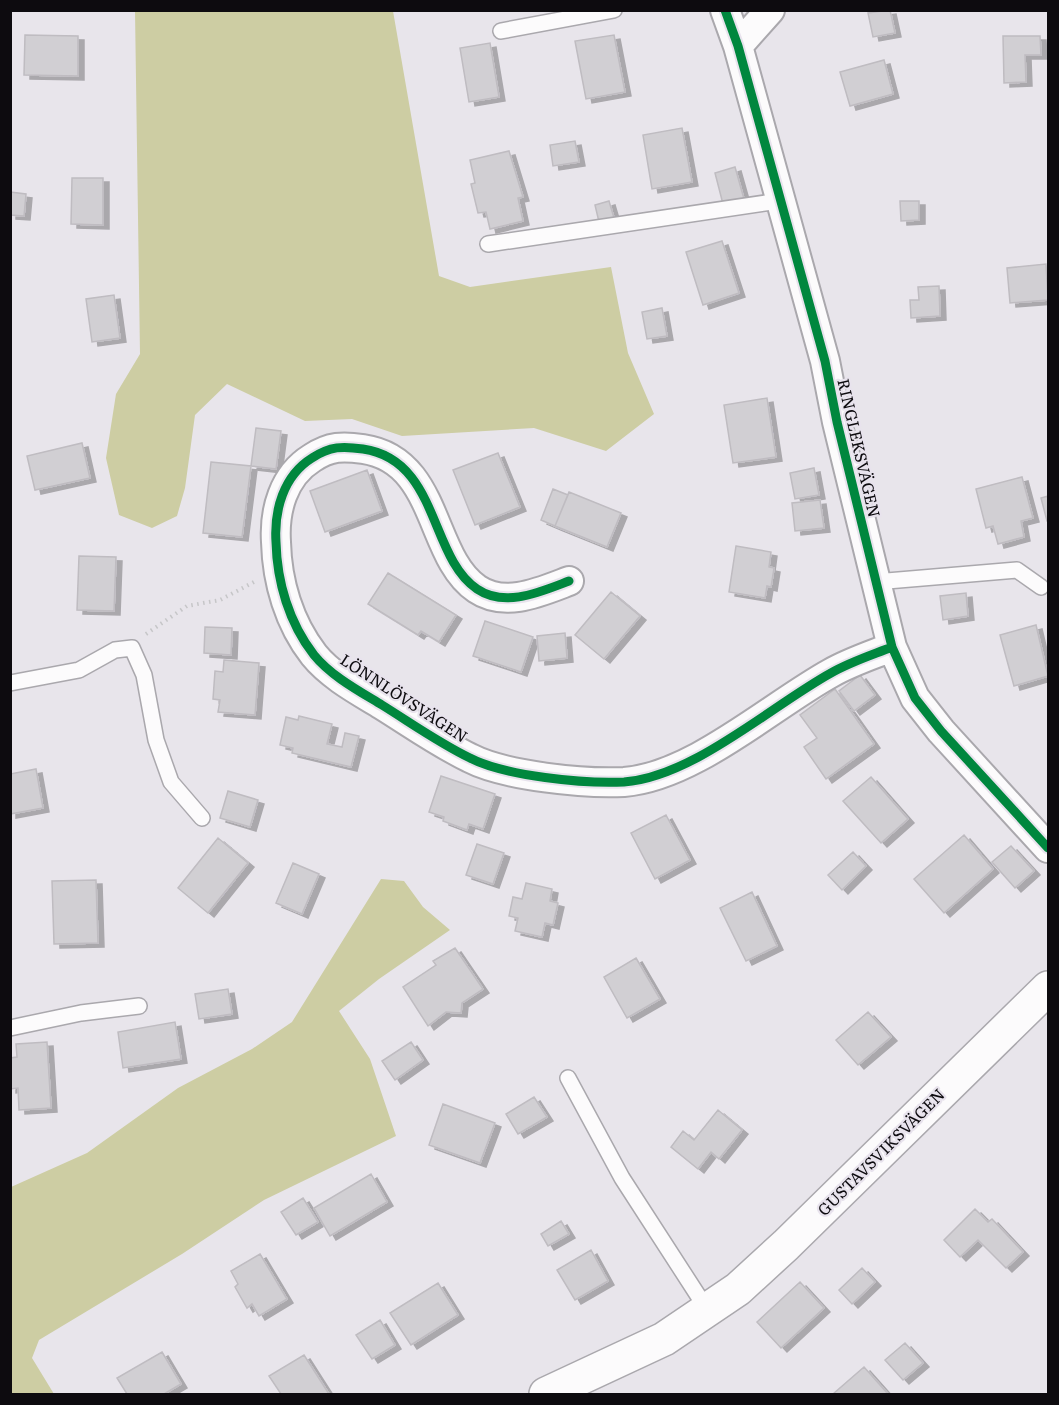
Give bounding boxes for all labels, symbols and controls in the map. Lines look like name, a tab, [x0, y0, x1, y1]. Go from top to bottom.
street label: RINGLEKSVÄGEN	[832, 376, 888, 520]
street label: LÖNNLÖVSVÄGEN	[336, 647, 473, 748]
street label: GUSTAVSVIKSVÄGEN	[811, 1082, 949, 1220]

